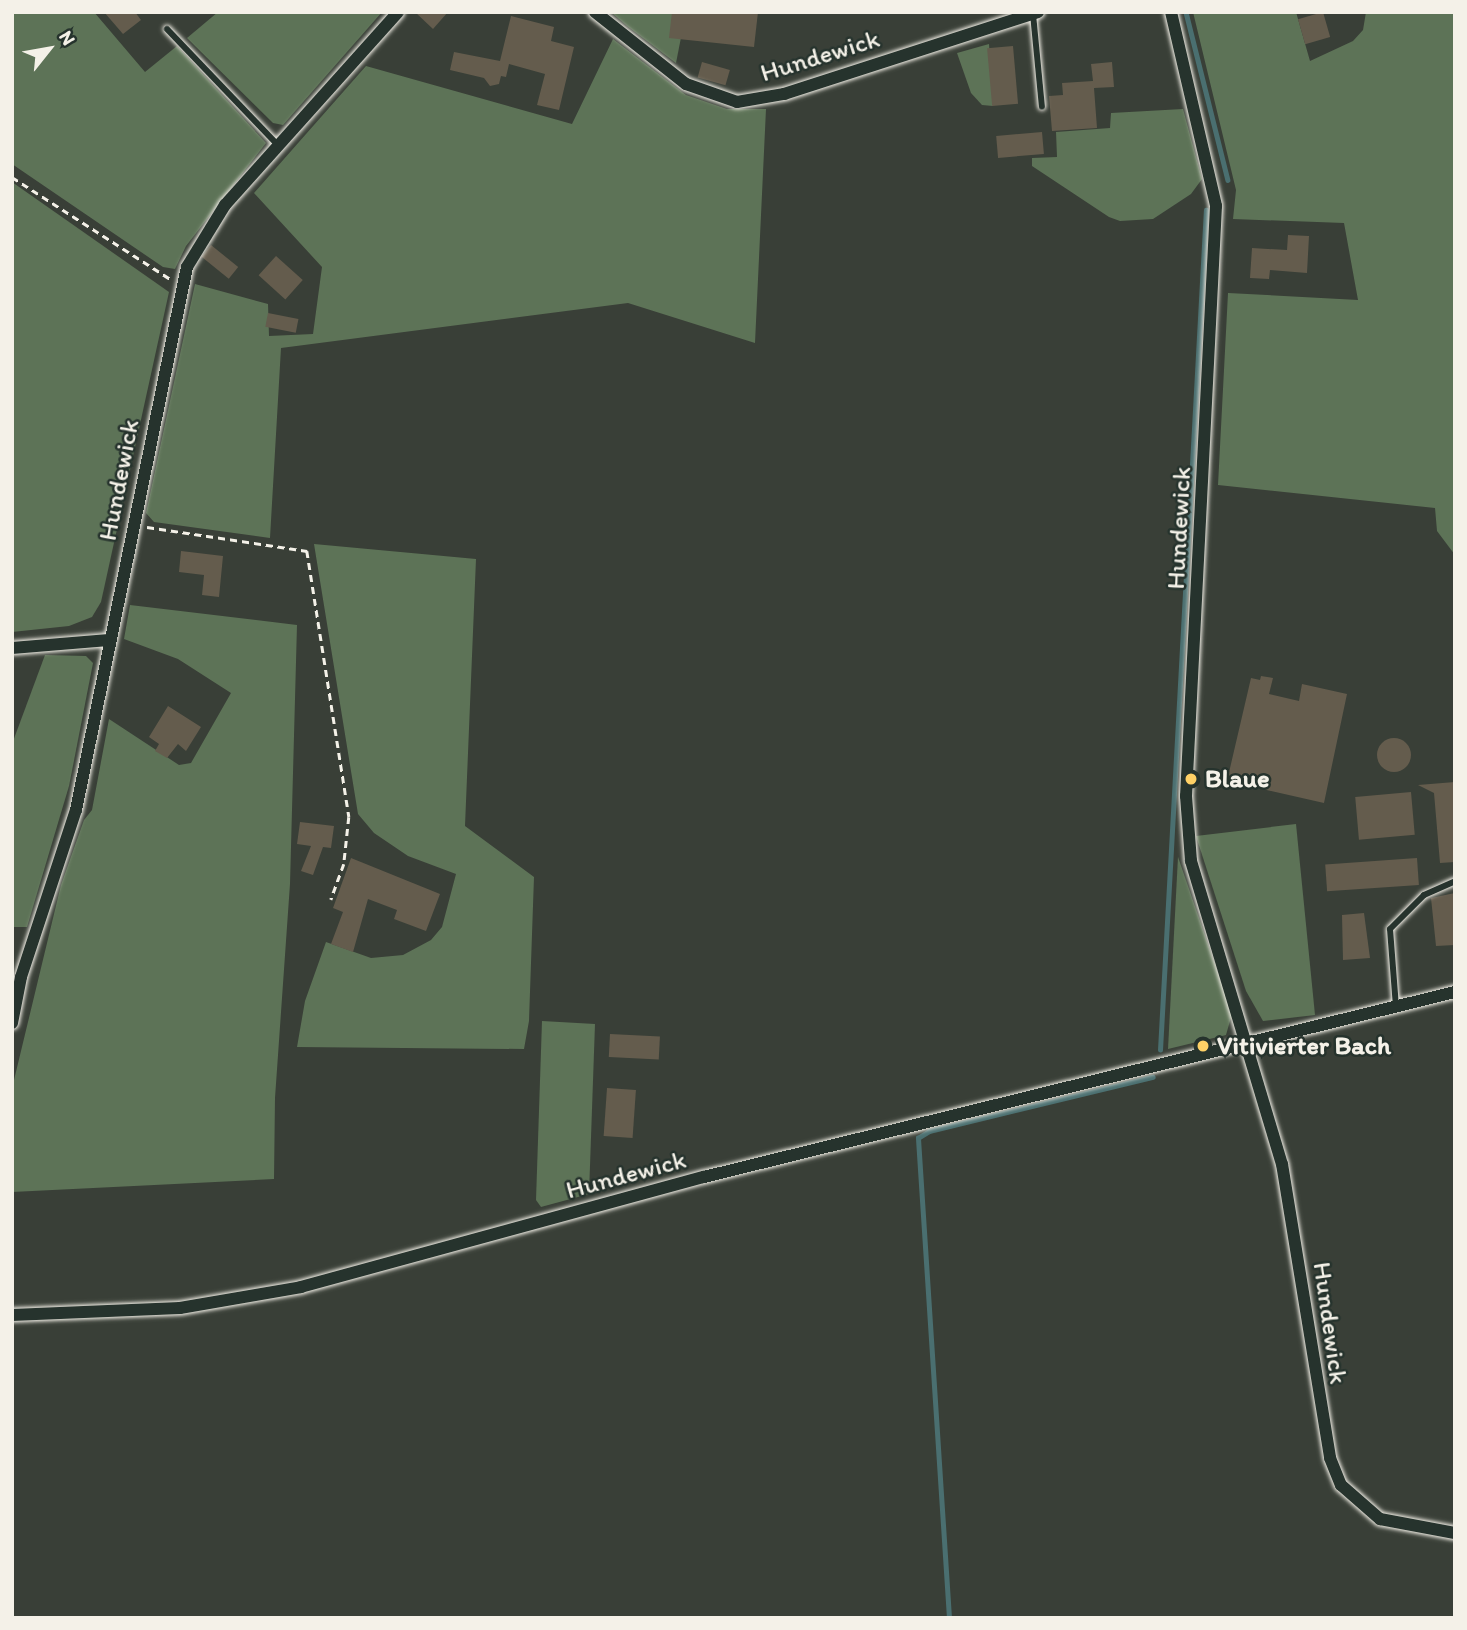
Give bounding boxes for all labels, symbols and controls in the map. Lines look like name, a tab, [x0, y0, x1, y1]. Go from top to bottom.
north arrow	[14, 14, 84, 84]
street label: Hundewick	[757, 23, 883, 89]
text: N	[54, 26, 81, 49]
street label: Hundewick	[92, 417, 146, 543]
street label: Hundewick	[1160, 466, 1198, 590]
place label: Blaue	[1205, 763, 1269, 795]
marker: Blaue	[1183, 771, 1199, 787]
place label: Vitivierter Bach	[1217, 1030, 1390, 1062]
marker: Vitivierter Bach	[1195, 1038, 1211, 1054]
street label: Hundewick	[563, 1144, 689, 1206]
street label: Hundewick	[1306, 1260, 1354, 1386]

